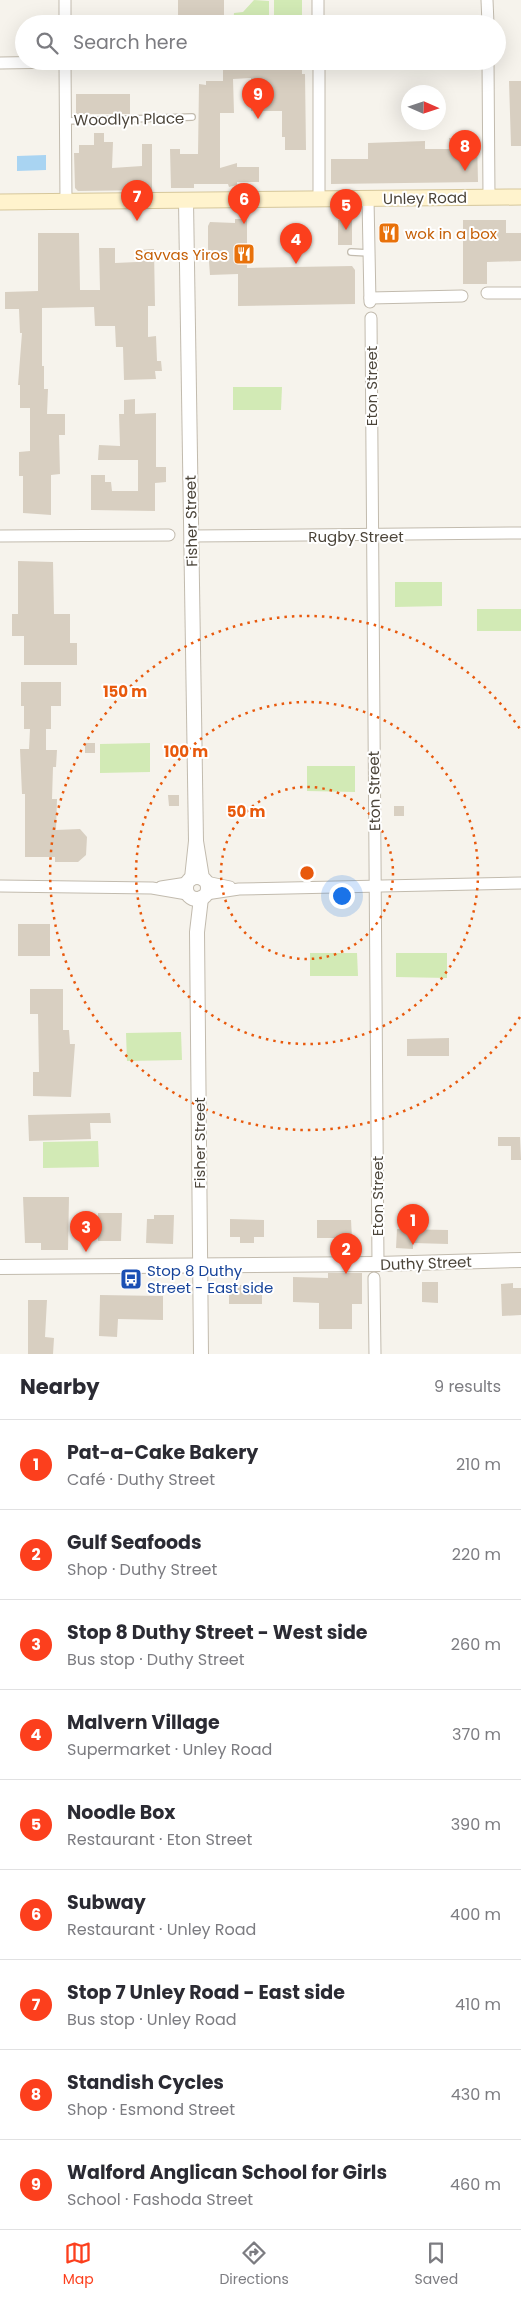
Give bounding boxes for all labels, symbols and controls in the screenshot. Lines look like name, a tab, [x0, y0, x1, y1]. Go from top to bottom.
search box	[15, 15, 506, 70]
icon: search	[33, 29, 61, 57]
text: Search here	[73, 29, 187, 56]
pin: 9	[242, 78, 274, 119]
north arrow	[401, 85, 446, 130]
street label: Woodlyn Place	[73, 108, 185, 130]
pin: 8	[449, 130, 481, 171]
pin: 7	[121, 180, 153, 221]
pin: 6	[228, 183, 260, 224]
street label: Unley Road	[383, 187, 467, 209]
pin: 5	[330, 189, 362, 230]
restaurant icon: wok in a box	[377, 221, 401, 245]
pin: 4	[280, 223, 312, 264]
place label: wok in a box	[405, 223, 497, 244]
restaurant icon: Savvas Yiros	[232, 242, 256, 266]
place label: Savvas Yiros	[135, 244, 228, 265]
street label: Eton Street	[361, 346, 382, 426]
street label: Fisher Street	[180, 475, 202, 567]
street label: Rugby Street	[308, 526, 404, 547]
text: 150 m	[103, 681, 147, 702]
text: 100 m	[164, 741, 208, 762]
street label: Eton Street	[363, 751, 385, 831]
text: 50 m	[227, 801, 265, 822]
centre of rings	[298, 864, 316, 882]
your location	[329, 883, 355, 909]
street label: Fisher Street	[189, 1097, 210, 1189]
street label: Eton Street	[367, 1156, 388, 1236]
pin: 1	[397, 1204, 429, 1245]
pin: 3	[70, 1211, 102, 1252]
pin: 2	[330, 1233, 362, 1274]
street label: Duthy Street	[380, 1251, 472, 1275]
place label: Stop 8 Duthy Street - East side	[147, 1260, 273, 1298]
bus stop icon: Stop 8 Duthy Street - East side	[119, 1267, 143, 1291]
text: Nearby	[20, 1372, 100, 1401]
text: 9 results	[434, 1375, 501, 1398]
text: Pat-a-Cake Bakery	[67, 1439, 258, 1466]
text: 1	[33, 1453, 39, 1476]
text: 210 m	[456, 1453, 501, 1476]
text: Café · Duthy Street	[67, 1468, 215, 1491]
text: Gulf Seafoods	[67, 1529, 202, 1556]
text: 2	[31, 1543, 41, 1566]
text: 220 m	[452, 1543, 501, 1566]
text: Shop · Duthy Street	[67, 1558, 217, 1581]
text: Stop 8 Duthy Street - West side	[67, 1619, 368, 1646]
text: 3	[31, 1633, 41, 1656]
text: 260 m	[451, 1633, 501, 1656]
text: Bus stop · Duthy Street	[67, 1648, 245, 1671]
text: Malvern Village	[67, 1709, 220, 1736]
text: 4	[31, 1723, 41, 1746]
text: 370 m	[452, 1723, 501, 1746]
text: Supermarket · Unley Road	[67, 1738, 272, 1761]
text: Noodle Box	[67, 1799, 176, 1826]
text: 5	[31, 1813, 41, 1836]
text: 390 m	[451, 1813, 501, 1836]
text: Restaurant · Eton Street	[67, 1828, 252, 1851]
text: Subway	[67, 1889, 146, 1916]
text: 6	[31, 1903, 41, 1926]
text: 400 m	[450, 1903, 501, 1926]
text: Restaurant · Unley Road	[67, 1918, 256, 1941]
text: Stop 7 Unley Road - East side	[67, 1979, 345, 2006]
text: 7	[32, 1993, 40, 2016]
text: 410 m	[455, 1993, 501, 2016]
text: Bus stop · Unley Road	[67, 2008, 237, 2031]
text: Standish Cycles	[67, 2069, 224, 2096]
text: 8	[31, 2083, 41, 2106]
text: 430 m	[451, 2083, 501, 2106]
text: Shop · Esmond Street	[67, 2098, 235, 2121]
text: Walford Anglican School for Girls	[67, 2159, 387, 2186]
text: 9	[31, 2173, 41, 2196]
text: 460 m	[450, 2173, 501, 2196]
text: School · Fashoda Street	[67, 2188, 253, 2211]
tab: Map	[63, 2239, 94, 2290]
tab: Directions	[219, 2239, 289, 2290]
tab: Saved	[414, 2239, 458, 2290]

